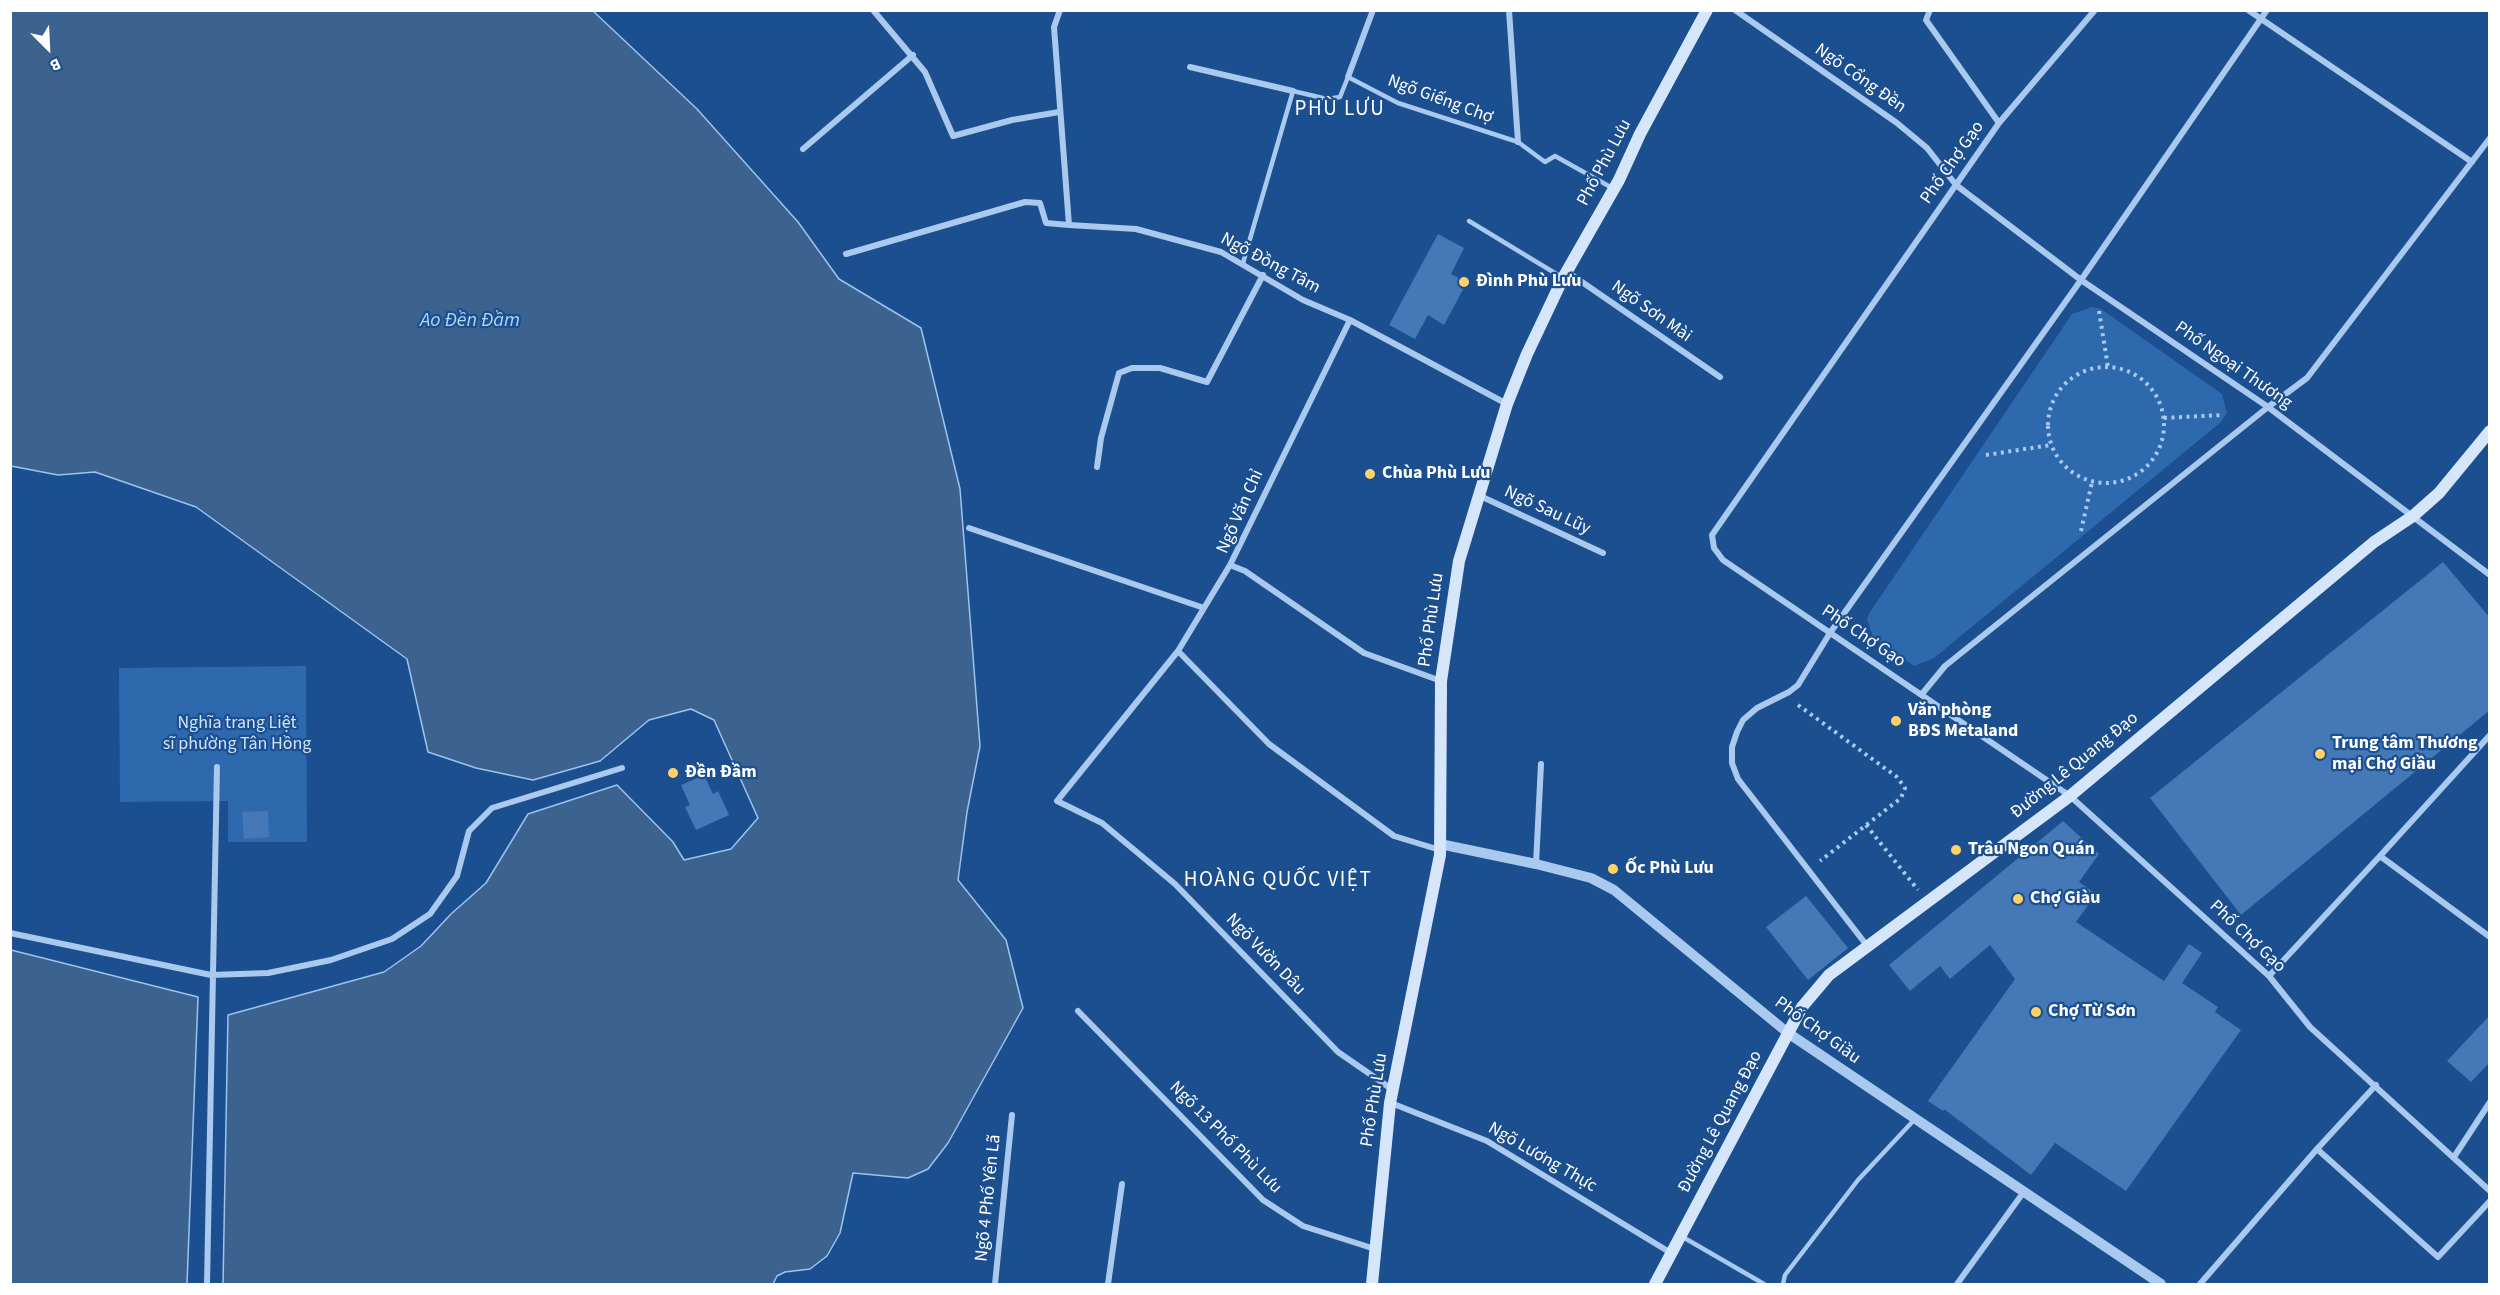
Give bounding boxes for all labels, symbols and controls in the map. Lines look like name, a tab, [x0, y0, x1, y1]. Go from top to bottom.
north arrow	[18, 18, 78, 78]
street label: Ngõ Cổng Đền	[1810, 40, 1910, 118]
text: B	[46, 52, 64, 76]
street label: Ngõ Giếng Chợ	[1384, 71, 1496, 129]
district label: PHÙ LƯU	[1295, 97, 1385, 123]
street label: Phố Phù Lưu	[1573, 116, 1637, 210]
street label: Phố Chợ Gạo	[1916, 117, 1990, 209]
street label: Ngõ Đồng Tâm	[1216, 229, 1324, 299]
place label: Đình Phù Lưu	[1476, 271, 1581, 293]
marker: Đình Phù Lưu	[1457, 275, 1471, 289]
street label: Ngõ Sơn Mài	[1607, 276, 1695, 348]
water label: Ao Đền Đầm	[420, 310, 520, 334]
street label: Phố Ngoại Thương	[2170, 317, 2296, 415]
place label: Chùa Phù Lưu	[1382, 463, 1490, 485]
street label: Ngõ Văn Chỉ	[1213, 467, 1269, 557]
marker: Chùa Phù Lưu	[1363, 467, 1377, 481]
street label: Ngõ Sau Lũy	[1500, 482, 1594, 540]
street label: Phố Phù Lưu	[1415, 572, 1449, 668]
street label: Phố Chợ Gạo	[1817, 601, 1909, 673]
place label: Văn phòng BĐS Metaland	[1908, 700, 2018, 742]
street label: Đường Lê Quang Đạo	[2007, 708, 2143, 824]
park label: Nghĩa trang Liệt sĩ phường Tân Hồng	[163, 713, 311, 756]
marker: Văn phòng BĐS Metaland	[1889, 714, 1903, 728]
place label: Trung tâm Thương mại Chợ Giầu	[2332, 733, 2478, 776]
marker: Trung tâm Thương mại Chợ Giầu	[2313, 747, 2327, 761]
place label: Đền Đầm	[685, 762, 757, 784]
marker: Đền Đầm	[666, 766, 680, 780]
place label: Trâu Ngon Quán	[1968, 839, 2095, 861]
marker: Trâu Ngon Quán	[1949, 843, 1963, 857]
place label: Ốc Phù Lưu	[1625, 858, 1714, 880]
marker: Ốc Phù Lưu	[1606, 862, 1620, 876]
district label: HOÀNG QUỐC VIỆT	[1184, 868, 1372, 894]
place label: Chợ Giàu	[2030, 888, 2101, 910]
marker: Chợ Giàu	[2011, 892, 2025, 906]
street label: Phố Chợ Gạo	[2204, 896, 2290, 978]
street label: Ngõ Vườn Dâu	[1221, 910, 1309, 1000]
street label: Phố Chợ Giầu	[1770, 993, 1864, 1069]
place label: Chợ Từ Sơn	[2048, 1001, 2136, 1023]
marker: Chợ Từ Sơn	[2029, 1005, 2043, 1019]
street label: Đường Lê Quang Đạo	[1674, 1047, 1768, 1197]
street label: Phố Phù Lưu	[1357, 1051, 1393, 1149]
street label: Ngõ 13 Phố Phù Lưu	[1164, 1077, 1286, 1199]
street label: Ngõ Lương Thực	[1484, 1118, 1600, 1198]
street label: Ngõ 4 Phố Yên Lã	[972, 1133, 1006, 1263]

